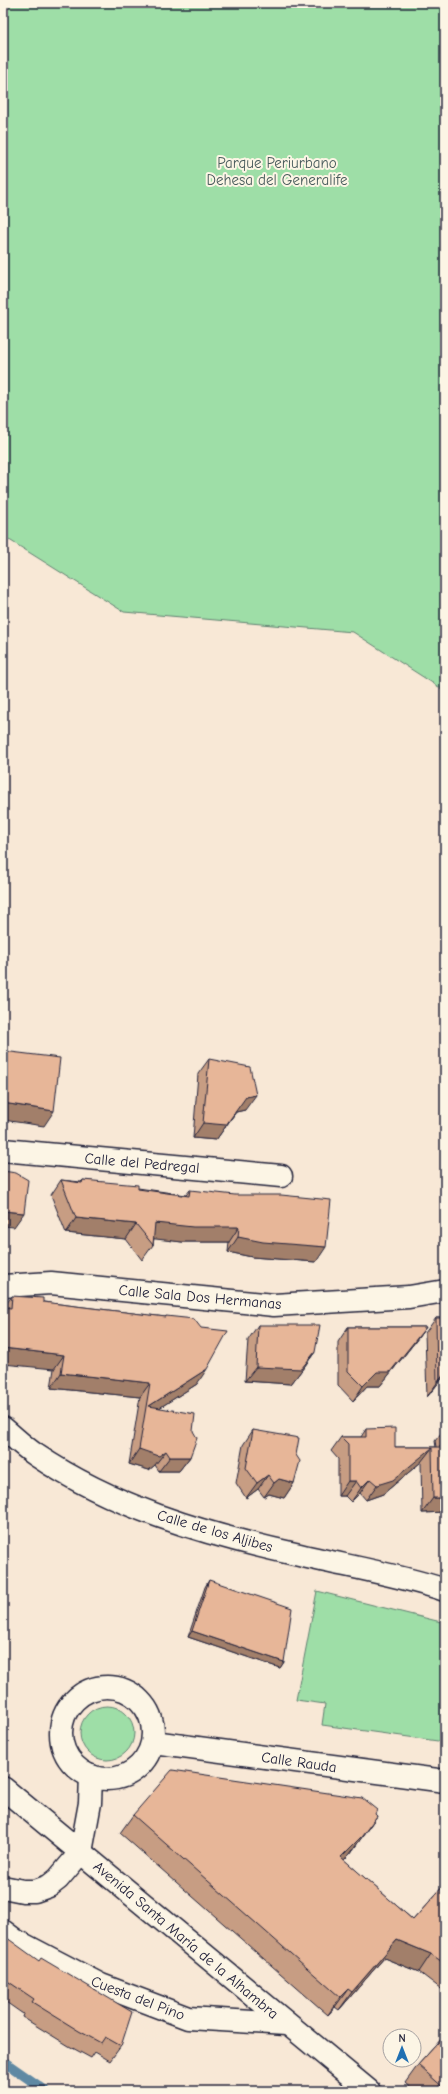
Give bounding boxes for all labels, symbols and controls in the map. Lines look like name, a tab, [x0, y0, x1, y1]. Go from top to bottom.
park label: Parque Periurbano Dehesa del Generalife	[207, 154, 348, 189]
street label: Calle del Pedregal	[84, 1149, 200, 1177]
street label: Calle Sala Dos Hermanas	[118, 1281, 282, 1313]
street label: Calle de los Aljibes	[155, 1506, 275, 1556]
street label: Calle Rauda	[260, 1748, 338, 1776]
street label: Avenida Santa María de la Alhambra	[90, 1857, 282, 2023]
street label: Cuesta del Pino	[89, 1972, 188, 2024]
north arrow	[382, 2028, 422, 2068]
text: N	[398, 2032, 406, 2045]

